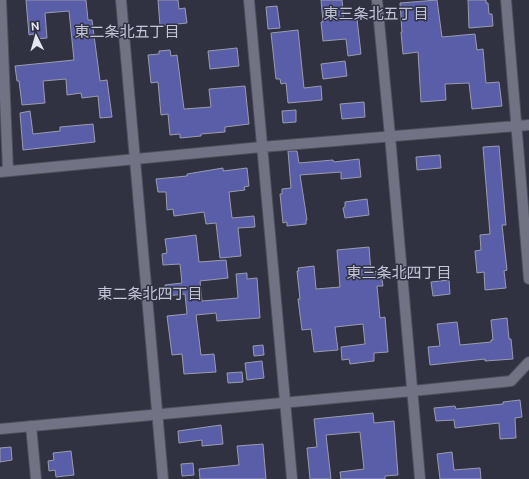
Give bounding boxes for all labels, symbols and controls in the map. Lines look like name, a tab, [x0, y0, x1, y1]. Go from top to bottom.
district label: 東三条北五丁目	[323, 5, 429, 22]
north arrow	[16, 16, 56, 56]
text: N	[30, 20, 40, 32]
district label: 東二条北五丁目	[74, 23, 180, 40]
district label: 東三条北四丁目	[346, 264, 452, 281]
district label: 東二条北四丁目	[97, 285, 203, 302]

